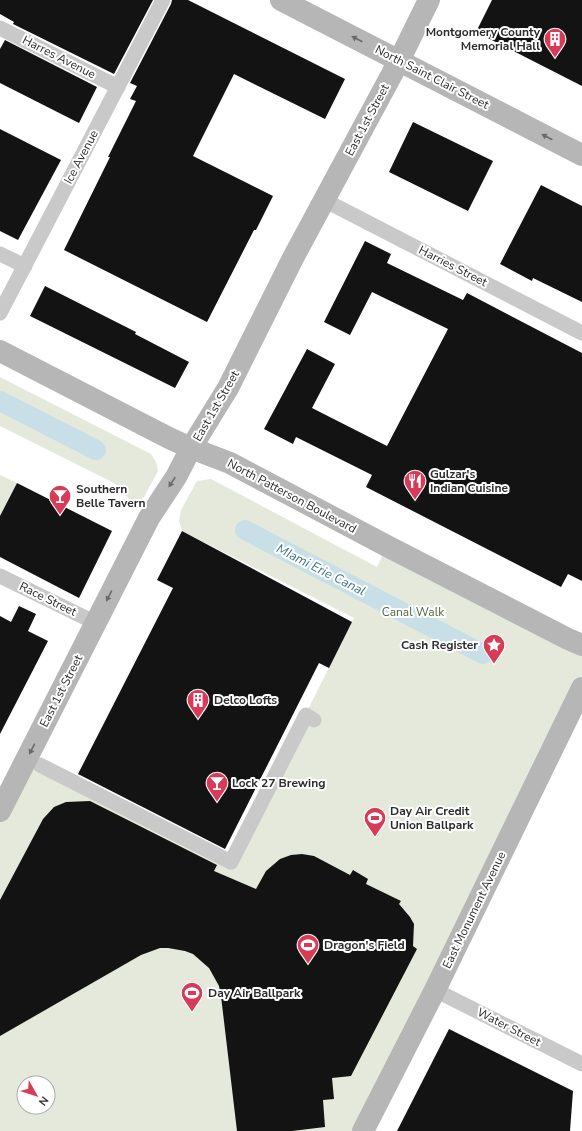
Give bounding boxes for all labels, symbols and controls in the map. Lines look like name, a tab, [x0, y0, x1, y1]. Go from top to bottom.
place label: Montgomery County Memorial Hall	[426, 24, 541, 54]
building icon: Montgomery County Memorial Hall	[542, 26, 568, 59]
street label: Harres Avenue	[20, 32, 98, 82]
one-way arrow	[351, 36, 363, 42]
street label: North Saint Clair Street	[372, 41, 492, 113]
street label: East 1st Street	[341, 81, 393, 159]
street label: Ice Avenue	[60, 127, 102, 187]
one-way arrow	[542, 134, 553, 140]
street label: Harries Street	[416, 242, 491, 290]
street label: East 1st Street	[189, 367, 243, 444]
street label: North Patterson Boulevard	[225, 455, 359, 537]
place label: Gulzar's Indian Cuisine	[430, 466, 508, 496]
restaurant icon: Gulzar's Indian Cuisine	[402, 468, 428, 501]
one-way arrow	[169, 476, 176, 488]
place label: Southern Belle Tavern	[76, 481, 146, 511]
bar icon: Southern Belle Tavern	[47, 483, 73, 516]
water label: MIami Erie Canal	[273, 540, 369, 600]
street label: Race Street	[17, 578, 80, 620]
one-way arrow	[106, 590, 113, 601]
park label: Canal Walk	[382, 604, 445, 620]
place icon: Cash Register	[481, 632, 507, 665]
place label: Cash Register	[401, 637, 478, 653]
street label: East 1st Street	[36, 651, 86, 730]
building icon: Delco Lofts	[185, 687, 211, 720]
place label: Delco Lofts	[214, 692, 277, 708]
one-way arrow	[29, 743, 35, 755]
bar icon: Lock 27 Brewing	[204, 770, 230, 803]
place label: Lock 27 Brewing	[232, 775, 325, 791]
place label: Day Air Credit Union Ballpark	[390, 803, 474, 833]
sports icon: Day Air Credit Union Ballpark	[362, 805, 388, 838]
street label: East Monument Avenue	[439, 849, 509, 971]
sports icon: Dragon's Field	[295, 932, 321, 965]
place label: Dragon's Field	[324, 937, 405, 953]
sports icon: Day Air Ballpark	[179, 980, 205, 1013]
place label: Day Air Ballpark	[208, 985, 301, 1001]
street label: Water Street	[474, 1004, 544, 1050]
north arrow	[16, 1075, 56, 1115]
text: N	[35, 1093, 52, 1109]

